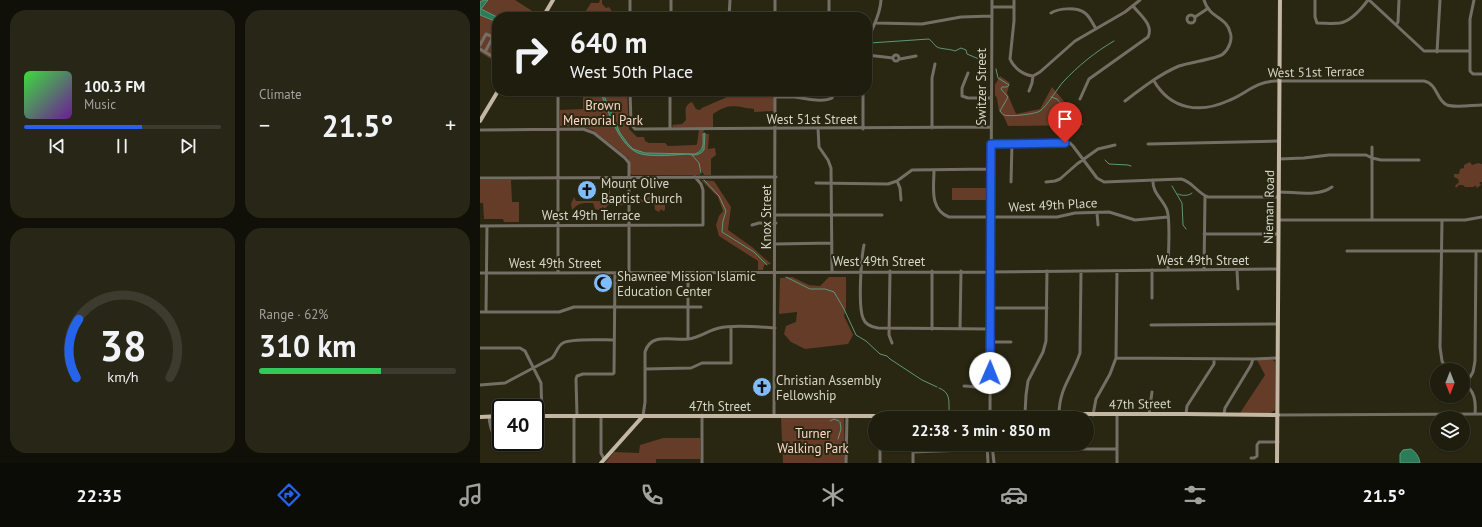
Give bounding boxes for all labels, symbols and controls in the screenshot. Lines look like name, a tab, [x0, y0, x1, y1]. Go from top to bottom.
text: 640 m	[570, 24, 647, 61]
icon: right	[504, 28, 556, 80]
street label: Switzer Street	[973, 48, 990, 126]
text: West 50th Place	[570, 60, 693, 83]
street label: West 51st Terrace	[1267, 63, 1365, 81]
text: 100.3 FM	[84, 77, 145, 96]
text: Climate	[259, 86, 302, 103]
text: Music	[84, 96, 116, 113]
park label: Brown Memorial Park	[563, 97, 644, 129]
pin	[1048, 102, 1082, 143]
text: 21.5°	[322, 106, 393, 145]
icon: arrive	[1054, 108, 1076, 130]
text: −	[259, 111, 270, 139]
text: +	[445, 111, 456, 139]
street label: West 51st Street	[767, 111, 858, 128]
icon: previous	[46, 135, 68, 157]
icon: pause	[111, 135, 133, 157]
icon: next	[177, 135, 199, 157]
street label: Nieman Road	[1260, 170, 1278, 244]
place label: Mount Olive Baptist Church	[601, 175, 682, 207]
church icon: Mount Olive Baptist Church	[576, 179, 598, 201]
street label: Knox Street	[758, 184, 775, 249]
street label: West 49th Place	[1008, 194, 1098, 216]
street label: West 49th Terrace	[542, 207, 640, 224]
street label: West 49th Street	[1157, 252, 1250, 269]
street label: West 49th Street	[833, 253, 926, 270]
street label: West 49th Street	[509, 255, 602, 272]
place label: Shawnee Mission Islamic Education Center	[617, 268, 756, 300]
mosque icon: Shawnee Mission Islamic Education Center	[592, 272, 614, 294]
text: Range · 62%	[259, 306, 328, 323]
text: 38	[99, 319, 146, 372]
text: 310 km	[259, 326, 357, 365]
position arrow	[969, 352, 1011, 394]
north arrow	[1430, 363, 1470, 403]
map controls	[1430, 363, 1470, 451]
text: km/h	[107, 367, 138, 386]
place label: Christian Assembly Fellowship	[776, 372, 881, 404]
church icon: Christian Assembly Fellowship	[751, 376, 773, 398]
street label: 47th Street	[1109, 395, 1172, 413]
street label: 47th Street	[689, 398, 752, 415]
speed limit sign: 40	[492, 399, 544, 451]
button: layers	[1430, 411, 1470, 451]
text: 22:38 · 3 min · 850 m	[912, 421, 1050, 440]
park label: Turner Walking Park	[777, 425, 850, 457]
icon: directions	[275, 481, 303, 509]
icon: music	[457, 481, 485, 509]
icon: phone	[638, 481, 666, 509]
icon: climate	[819, 481, 847, 509]
icon: car	[1000, 481, 1028, 509]
icon: filters	[1181, 481, 1209, 509]
text: 22:35	[77, 484, 122, 507]
text: 21.5°	[1362, 484, 1405, 507]

